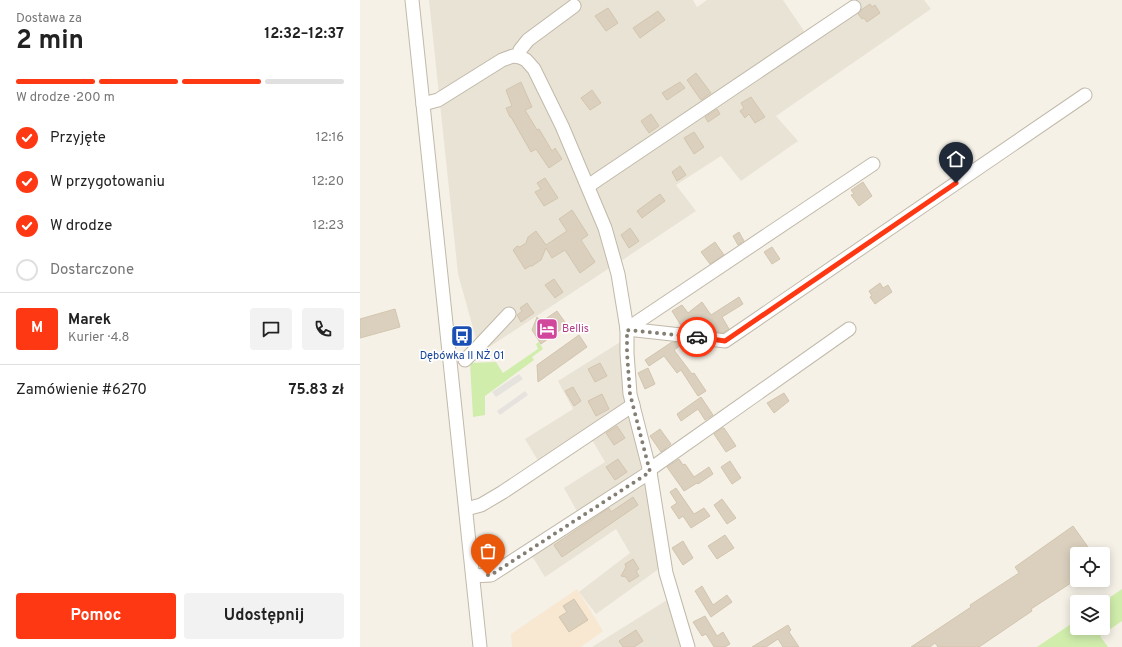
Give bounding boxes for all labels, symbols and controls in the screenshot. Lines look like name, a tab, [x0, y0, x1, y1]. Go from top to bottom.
text: Dostawa za	[16, 11, 82, 27]
text: 2 min	[16, 25, 84, 58]
text: 12:32–12:37	[264, 25, 344, 44]
text: W drodze · 200 m	[16, 90, 115, 106]
icon: check	[16, 127, 38, 149]
text: Przyjęte	[50, 129, 106, 148]
text: 12:16	[316, 130, 344, 146]
pin	[939, 142, 973, 183]
icon: home	[945, 148, 967, 170]
icon: check	[16, 171, 38, 193]
text: W przygotowaniu	[50, 173, 165, 192]
text: 12:20	[312, 174, 344, 190]
icon: check	[16, 215, 38, 237]
text: W drodze	[50, 217, 112, 236]
text: 12:23	[312, 218, 344, 234]
text: Dostarczone	[50, 261, 134, 280]
button: chat	[250, 308, 292, 350]
button: phone	[302, 308, 344, 350]
text: Marek	[68, 311, 111, 330]
hotel icon: Bellis	[534, 316, 560, 342]
courier	[677, 317, 717, 357]
text: M	[31, 319, 43, 338]
place label: Bellis	[562, 322, 589, 336]
bus stop icon: Dębówka II NŻ 01	[449, 323, 475, 349]
icon: car	[686, 326, 708, 348]
text: Kurier · 4.8	[68, 330, 129, 346]
place label: Dębówka II NŻ 01	[420, 348, 504, 363]
text: Zamówienie #6270	[16, 381, 147, 400]
text: 75.83 zł	[288, 381, 344, 400]
pin	[471, 534, 505, 575]
icon: bag	[477, 540, 499, 562]
map controls	[1070, 547, 1110, 635]
button: locate	[1070, 547, 1110, 587]
button: Pomoc	[16, 593, 176, 639]
button: Udostępnij	[184, 593, 344, 639]
button: layers	[1070, 595, 1110, 635]

